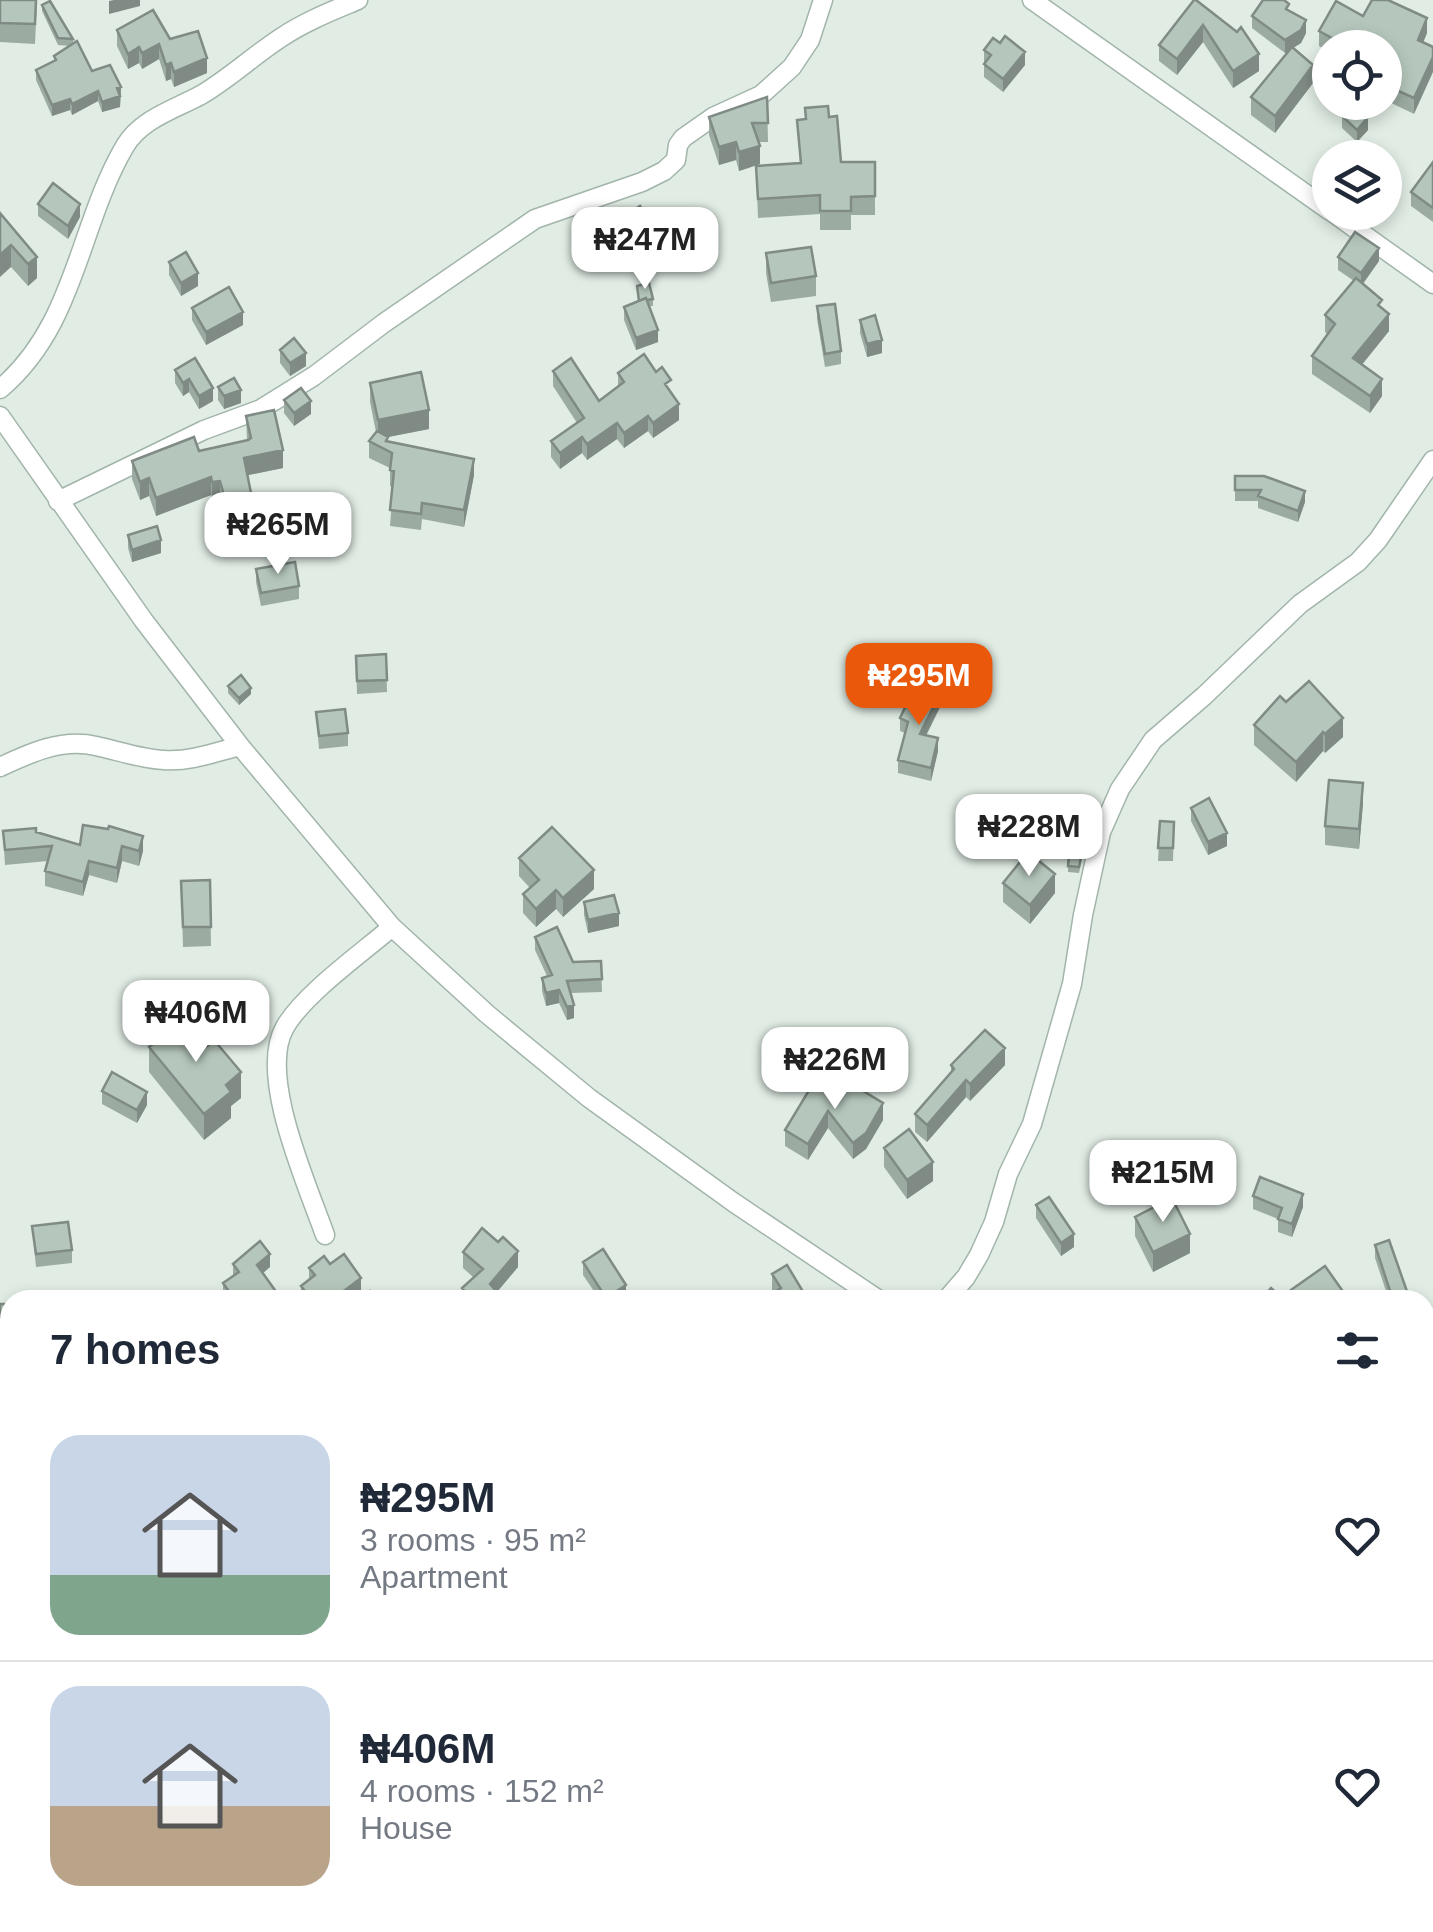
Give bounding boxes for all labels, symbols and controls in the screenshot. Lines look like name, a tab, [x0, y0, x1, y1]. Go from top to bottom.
map controls	[1312, 30, 1402, 230]
button: locate	[1312, 30, 1402, 120]
button: layers	[1312, 140, 1402, 230]
pin: ₦247M	[575, 207, 715, 292]
text: ₦247M	[593, 221, 697, 257]
pin: ₦265M	[208, 492, 348, 577]
text: ₦265M	[226, 506, 330, 542]
pin: ₦295M	[849, 643, 989, 728]
text: ₦295M	[867, 657, 971, 693]
pin: ₦228M	[959, 794, 1099, 879]
text: ₦228M	[977, 808, 1081, 844]
pin: ₦406M	[126, 980, 266, 1065]
text: ₦406M	[144, 994, 248, 1030]
pin: ₦226M	[765, 1027, 905, 1112]
text: ₦226M	[783, 1041, 887, 1077]
pin: ₦215M	[1093, 1140, 1233, 1225]
text: ₦215M	[1111, 1154, 1215, 1190]
icon: filters	[1330, 1323, 1385, 1378]
text: 7 homes	[50, 1326, 220, 1373]
text: ₦295M	[360, 1474, 495, 1521]
icon: home	[130, 1475, 250, 1595]
icon: heart	[1330, 1508, 1385, 1563]
text: 3 rooms · 95 m²	[360, 1522, 586, 1558]
text: Apartment	[360, 1559, 508, 1595]
text: ₦406M	[360, 1725, 495, 1772]
icon: home	[130, 1726, 250, 1846]
icon: heart	[1330, 1759, 1385, 1814]
text: 4 rooms · 152 m²	[360, 1773, 604, 1809]
text: House	[360, 1810, 453, 1846]

